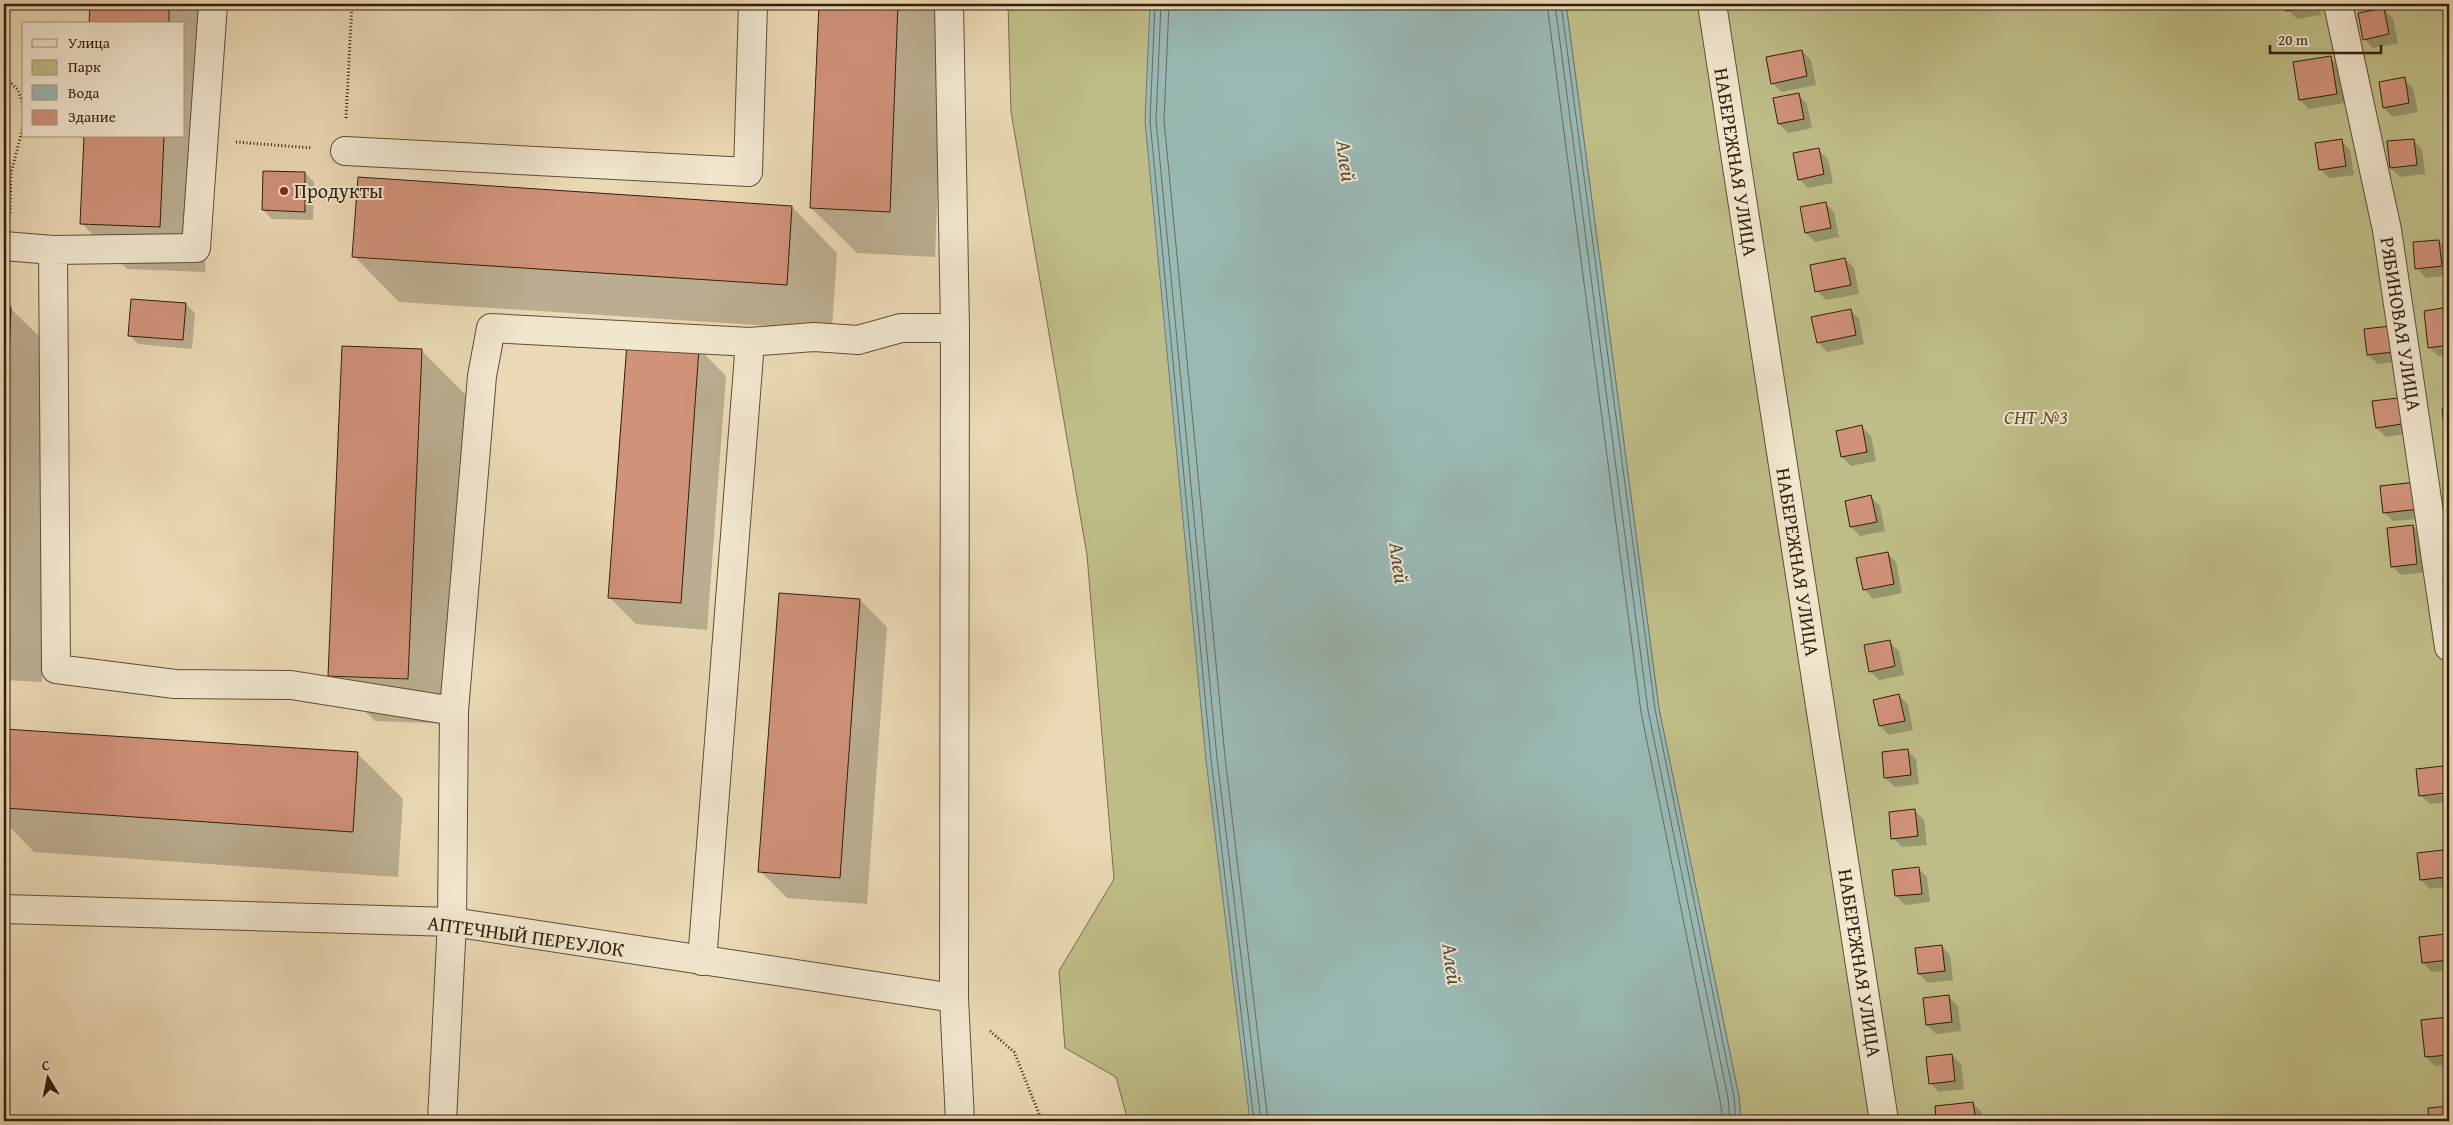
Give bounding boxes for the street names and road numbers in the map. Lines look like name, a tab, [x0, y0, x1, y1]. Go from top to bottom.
street label: НАБЕРЕЖНАЯ УЛИЦА	[1707, 66, 1766, 258]
street label: РЯБИНОВАЯ УЛИЦА	[2373, 235, 2430, 413]
street label: НАБЕРЕЖНАЯ УЛИЦА	[1769, 466, 1828, 658]
street label: НАБЕРЕЖНАЯ УЛИЦА	[1831, 867, 1890, 1059]
street label: АПТЕЧНЫЙ ПЕРЕУЛОК	[426, 907, 627, 964]

